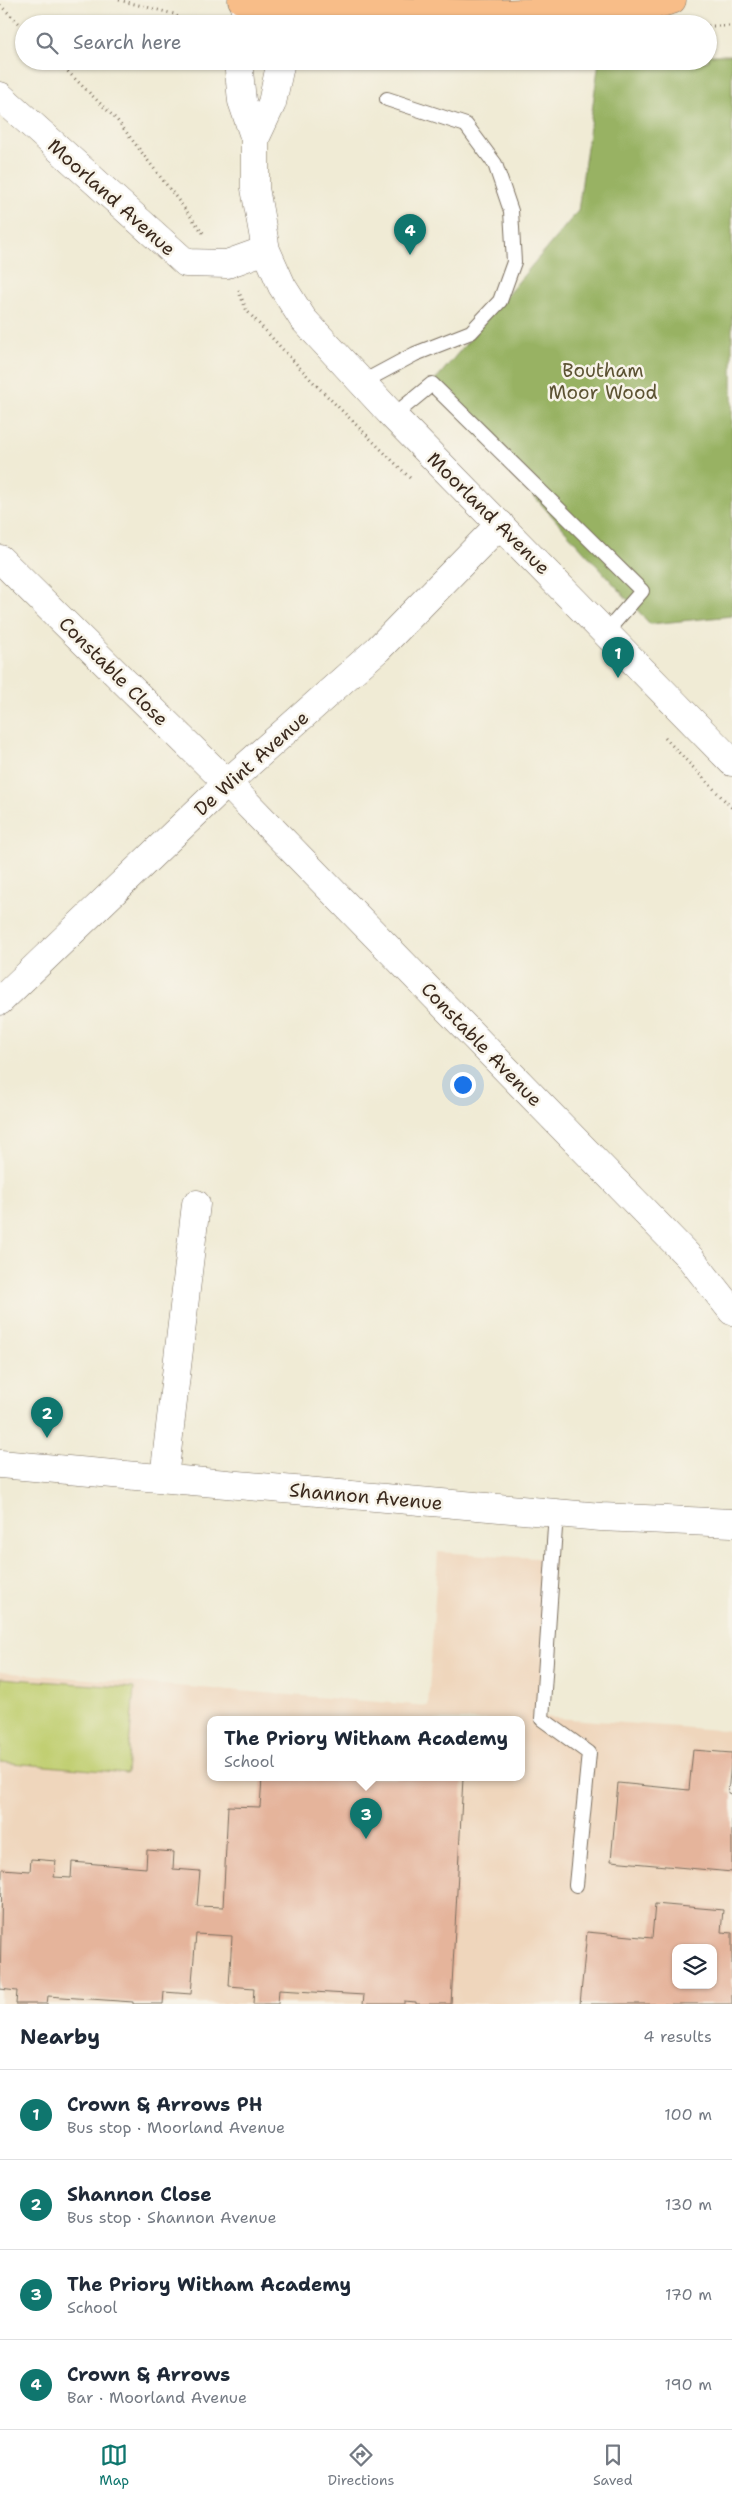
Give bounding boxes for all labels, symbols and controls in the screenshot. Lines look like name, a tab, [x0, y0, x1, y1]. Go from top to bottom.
search box	[15, 15, 717, 70]
icon: search	[33, 29, 61, 57]
text: Search here	[73, 30, 182, 55]
street label: Moorland Avenue	[42, 133, 181, 262]
pin: 4	[394, 214, 426, 255]
park label: Boutham Moor Wood	[549, 358, 657, 405]
street label: Moorland Avenue	[422, 447, 555, 580]
street label: Constable Close	[54, 611, 174, 731]
pin: 1	[602, 637, 634, 678]
street label: De Wint Avenue	[189, 705, 314, 822]
street label: Constable Avenue	[416, 977, 548, 1112]
your location	[450, 1072, 476, 1098]
pin: 2	[31, 1397, 63, 1438]
street label: Shannon Avenue	[288, 1477, 444, 1516]
popup	[207, 1716, 525, 1781]
text: The Priory Witham Academy	[224, 1726, 508, 1751]
text: School	[224, 1751, 274, 1772]
pin: 3	[350, 1798, 382, 1839]
map controls	[672, 1944, 717, 1989]
button: layers	[672, 1944, 717, 1989]
text: Nearby	[20, 2023, 100, 2051]
text: 4 results	[643, 2026, 712, 2047]
text: Crown & Arrows PH	[67, 2092, 262, 2117]
text: 1	[32, 2104, 40, 2125]
text: 100 m	[664, 2104, 712, 2125]
text: Bus stop · Moorland Avenue	[67, 2117, 285, 2138]
text: Shannon Close	[67, 2182, 212, 2207]
text: 2	[30, 2194, 42, 2215]
text: 130 m	[665, 2194, 712, 2215]
text: Bus stop · Shannon Avenue	[67, 2207, 276, 2228]
text: The Priory Witham Academy	[67, 2272, 351, 2297]
text: 3	[30, 2284, 42, 2305]
text: 170 m	[665, 2284, 712, 2305]
text: School	[67, 2297, 117, 2318]
text: Crown & Arrows	[67, 2362, 230, 2387]
text: 4	[30, 2374, 42, 2395]
text: 190 m	[665, 2374, 712, 2395]
text: Bar · Moorland Avenue	[67, 2387, 247, 2408]
tab: Map	[99, 2441, 129, 2489]
tab: Directions	[328, 2441, 395, 2489]
tab: Saved	[593, 2441, 633, 2489]

